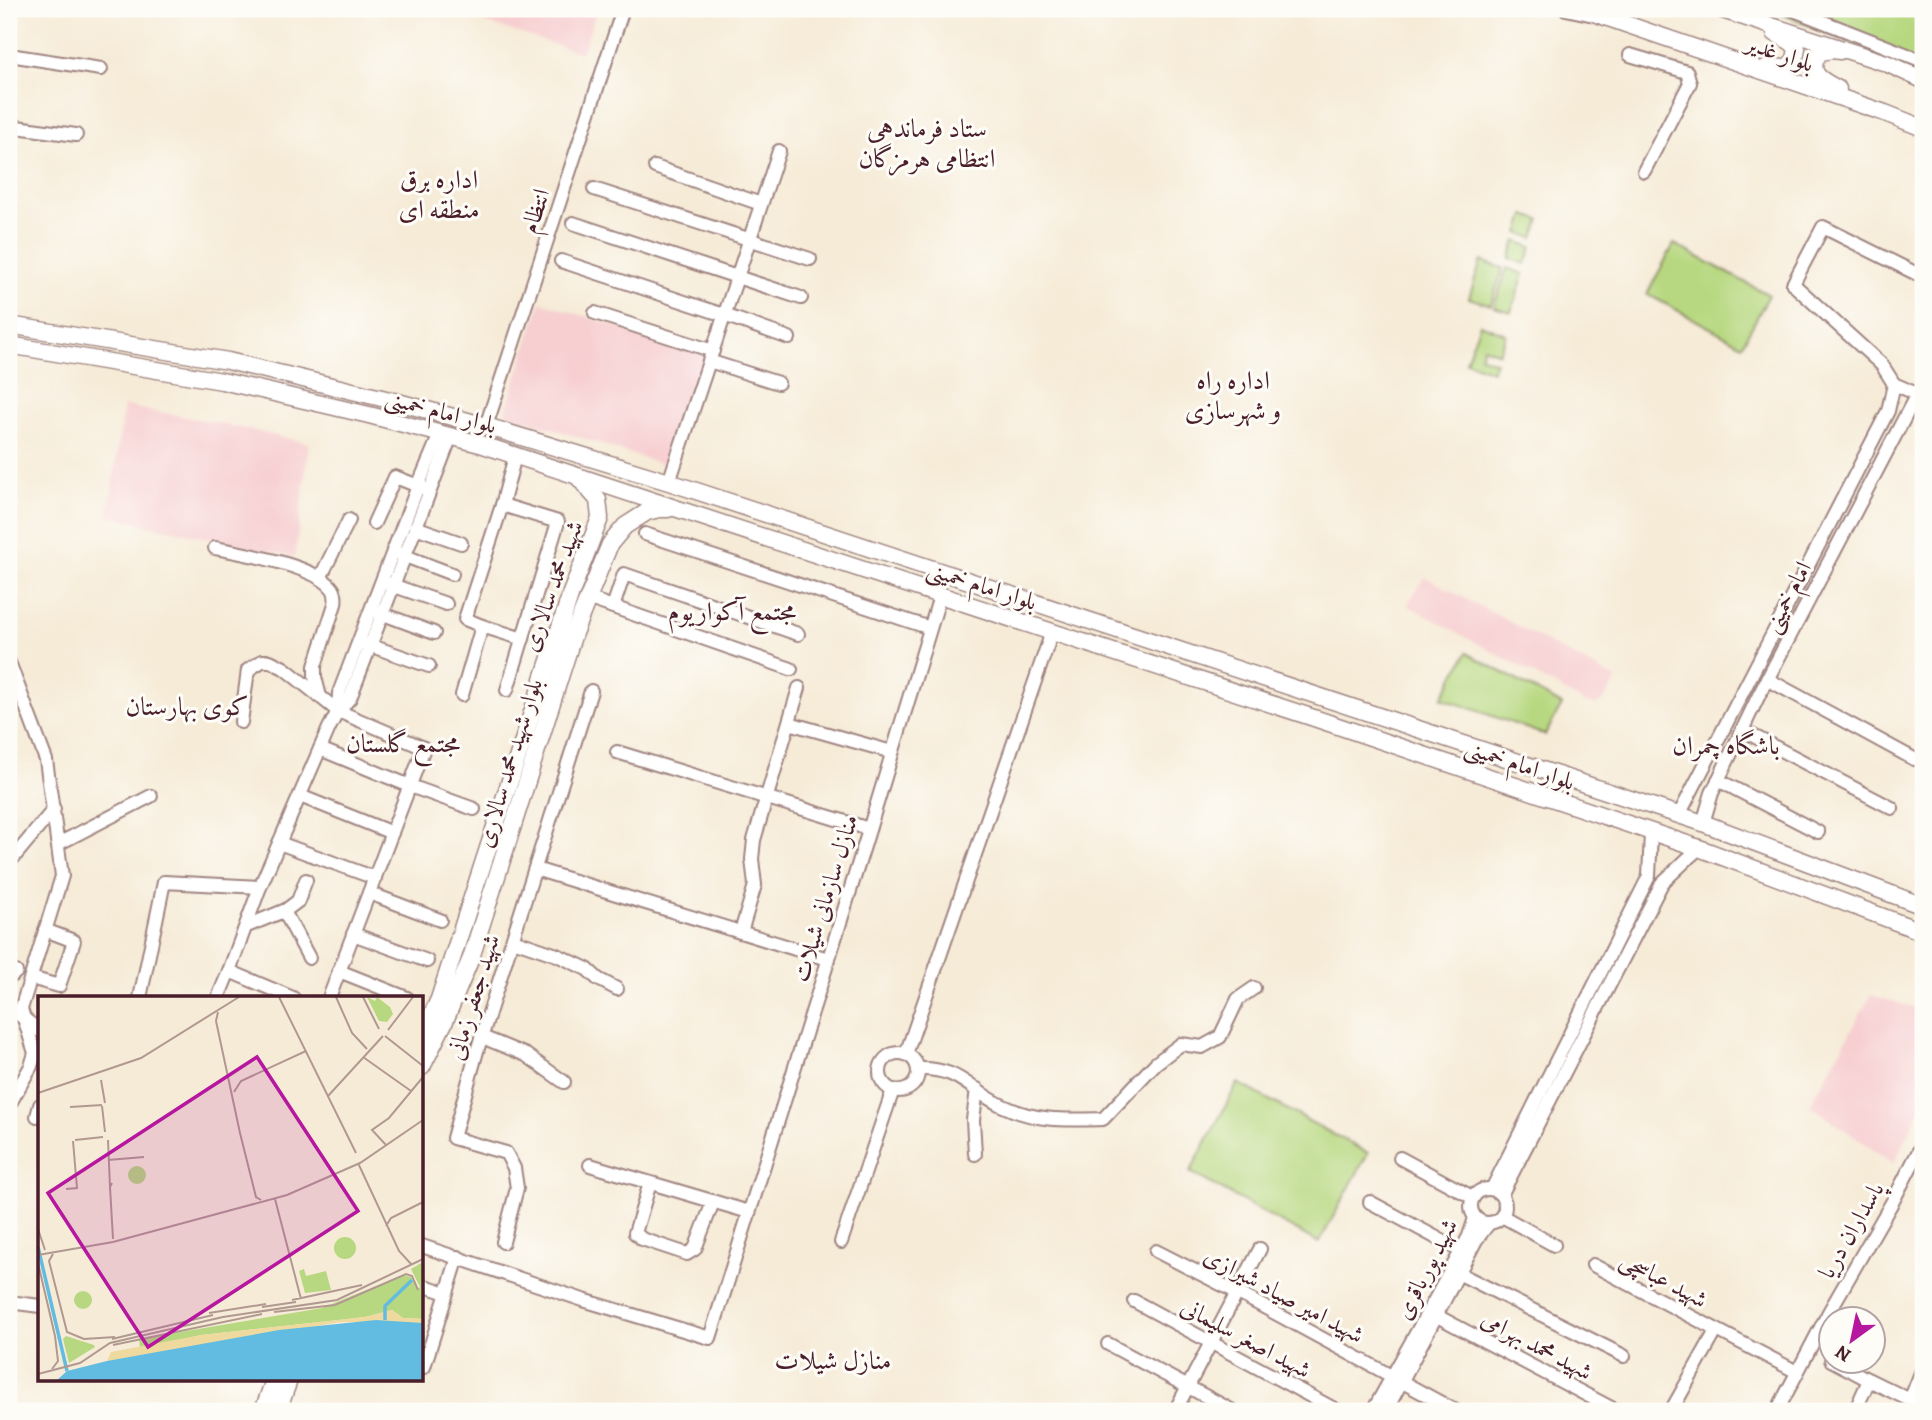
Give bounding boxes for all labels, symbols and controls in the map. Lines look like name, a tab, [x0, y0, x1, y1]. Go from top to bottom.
street label: بلوار غدیر	[1739, 26, 1818, 80]
district label: ستاد فرماندهی انتظامی هرمزگان	[859, 111, 995, 176]
district label: اداره برق منطقه ای	[398, 162, 480, 227]
street label: انتظام	[513, 184, 562, 239]
district label: اداره راه و شهرسازی	[1185, 363, 1281, 428]
street label: بلوار امام خمینی	[380, 381, 500, 446]
street label: شهید محمد سالاری	[513, 516, 591, 656]
street label: بلوار امام خمینی	[921, 552, 1041, 623]
street label: امام خمینی	[1755, 556, 1823, 641]
district label: مجتمع آکواریوم	[668, 594, 797, 635]
street label: بلوار شهید محمد سالاری	[468, 675, 550, 851]
district label: کوی بهارستان	[125, 689, 249, 724]
district label: مجتمع گلستان	[346, 726, 460, 767]
district label: باشگاه چمران	[1672, 728, 1780, 763]
street label: بلوار امام خمینی	[1459, 730, 1579, 802]
street label: منازل سازمانی شیلات	[784, 810, 866, 986]
street label: شهید جعفر زمانی	[439, 930, 507, 1064]
inset map	[38, 996, 424, 1382]
street label: پاسداران دریا	[1810, 1174, 1893, 1285]
street label: شهید پورباقری	[1387, 1213, 1466, 1325]
street label: شهید امیر صیاد شیرازی	[1198, 1239, 1370, 1351]
street label: شهید عباسچی	[1614, 1243, 1713, 1316]
street label: شهید اصغر سلیمانی	[1175, 1290, 1317, 1386]
street label: شهید محمد بهرامی	[1476, 1302, 1598, 1388]
north arrow	[1816, 1304, 1886, 1374]
text: N	[1830, 1339, 1856, 1368]
district label: منازل شیلات	[775, 1343, 891, 1378]

